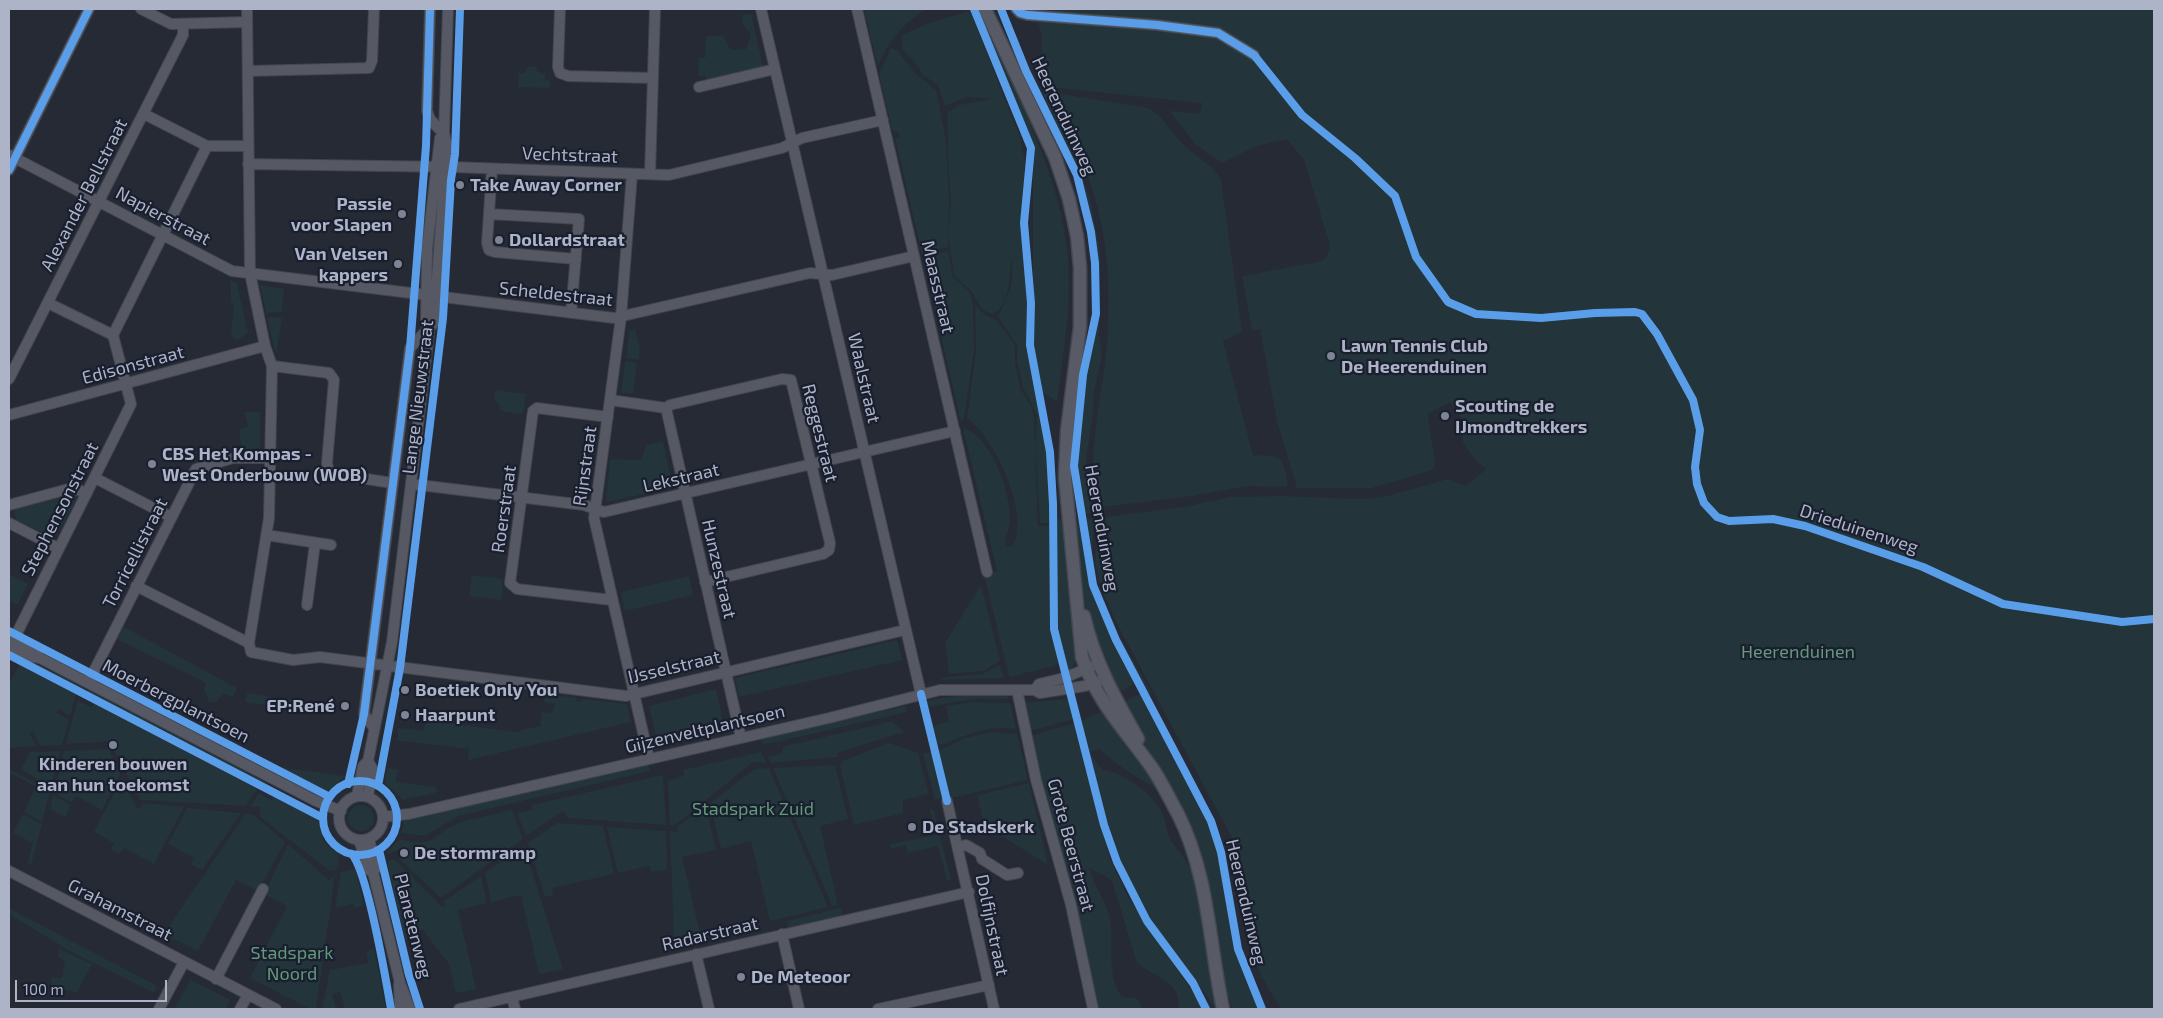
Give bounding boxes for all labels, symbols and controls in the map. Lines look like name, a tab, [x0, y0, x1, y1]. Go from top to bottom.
street label: Heerenduinweg	[1027, 53, 1101, 179]
street label: Alexander Bellstraat	[36, 115, 132, 275]
street label: Vechtstraat	[522, 143, 618, 167]
place label: Take Away Corner	[470, 174, 622, 196]
marker: Take Away Corner	[454, 179, 466, 191]
street label: Napierstraat	[112, 182, 214, 250]
place label: Passie voor Slapen	[291, 193, 392, 235]
marker: Passie voor Slapen	[396, 208, 408, 220]
place label: Dollardstraat	[509, 229, 625, 251]
marker: Dollardstraat	[493, 234, 505, 246]
street label: Maasstraat	[917, 239, 959, 335]
place label: Van Velsen kappers	[295, 243, 388, 286]
marker: Van Velsen kappers	[392, 258, 404, 270]
street label: Scheldestraat	[498, 277, 614, 311]
street label: Lange Nieuwstraat	[398, 319, 438, 475]
street label: Waalstraat	[843, 331, 885, 425]
place label: Lawn Tennis Club De Heerenduinen	[1341, 335, 1488, 378]
street label: Edisonstraat	[80, 341, 186, 389]
marker: Lawn Tennis Club De Heerenduinen	[1325, 350, 1337, 362]
street label: Reggestraat	[797, 382, 843, 484]
place label: Scouting de IJmondtrekkers	[1455, 395, 1587, 438]
marker: Scouting de IJmondtrekkers	[1439, 410, 1451, 422]
street label: Rijnstraat	[569, 425, 601, 507]
street label: Stephensonstraat	[17, 439, 103, 579]
place label: CBS Het Kompas - West Onderbouw (WOB)	[162, 443, 367, 486]
marker: CBS Het Kompas - West Onderbouw (WOB)	[146, 458, 158, 470]
street label: Lekstraat	[641, 459, 721, 497]
street label: Heerenduinweg	[1080, 463, 1124, 593]
street label: Roerstraat	[487, 464, 521, 554]
street label: Torricellistraat	[98, 494, 172, 612]
street label: Drieduinenweg	[1797, 500, 1921, 558]
street label: Hunzestraat	[697, 517, 741, 621]
park label: Heerenduinen	[1741, 641, 1855, 663]
street label: IJsselstraat	[626, 646, 722, 688]
street label: Moerbergplantsoen	[99, 654, 253, 748]
place label: Boetiek Only You	[415, 679, 557, 701]
marker: Boetiek Only You	[399, 684, 411, 696]
place label: EP:René	[266, 695, 335, 717]
marker: EP:René	[339, 700, 351, 712]
street label: Gijzenveltplantsoen	[623, 700, 787, 758]
place label: Haarpunt	[415, 704, 495, 726]
marker: Haarpunt	[399, 709, 411, 721]
marker: Kinderen bouwen aan hun toekomst	[107, 739, 119, 751]
place label: Kinderen bouwen aan hun toekomst	[37, 753, 189, 796]
street label: Grote Beerstraat	[1043, 776, 1099, 914]
park label: Stadspark Zuid	[692, 798, 814, 820]
place label: De Stadskerk	[922, 816, 1034, 838]
marker: De Stadskerk	[906, 821, 918, 833]
street label: Heerenduinweg	[1221, 837, 1271, 967]
place label: De stormramp	[414, 842, 536, 864]
marker: De stormramp	[398, 847, 410, 859]
street label: Planetenweg	[390, 871, 436, 981]
street label: Dolfijnstraat	[971, 872, 1013, 978]
street label: Grahamstraat	[64, 874, 176, 946]
street label: Radarstraat	[660, 912, 760, 956]
park label: Stadspark Noord	[251, 942, 333, 984]
place label: De Meteoor	[751, 966, 850, 988]
scale bar	[18, 970, 170, 1002]
marker: De Meteoor	[735, 971, 747, 983]
text: 100 m	[23, 980, 64, 998]

